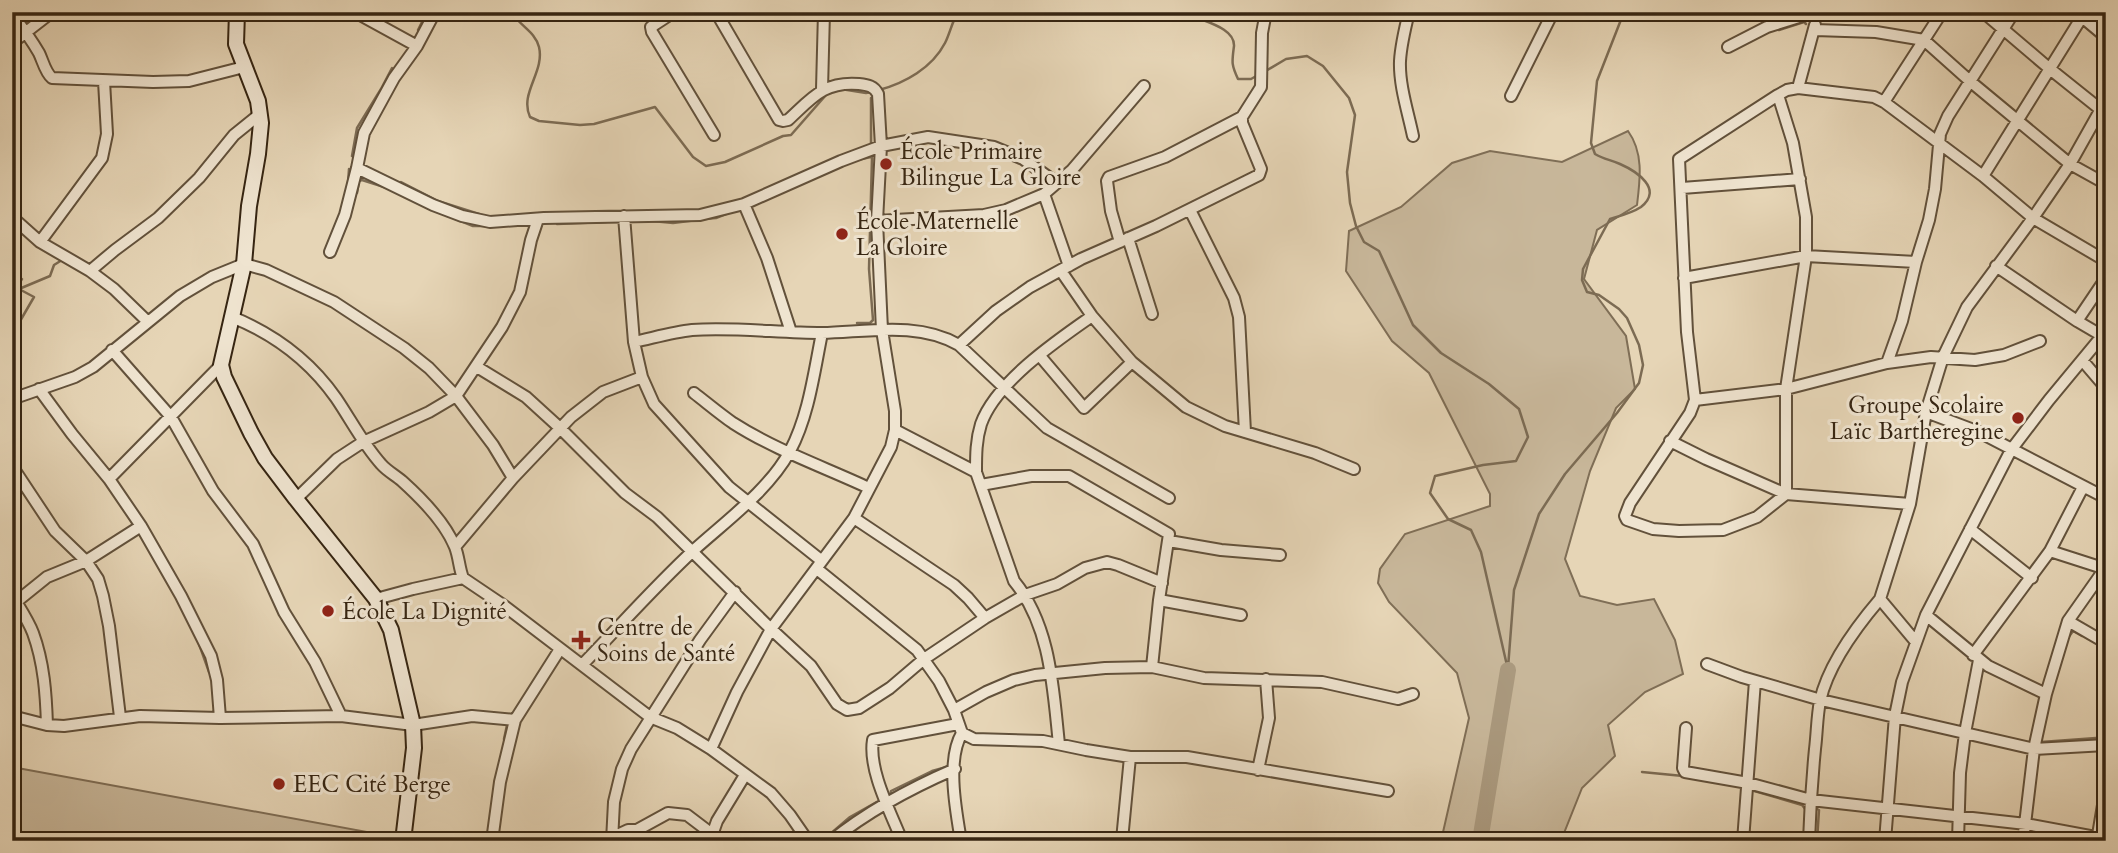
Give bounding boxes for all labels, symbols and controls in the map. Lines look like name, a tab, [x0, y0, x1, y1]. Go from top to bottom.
place label: École Primaire Bilingue La Gloire	[900, 136, 1081, 193]
marker: École Primaire Bilingue La Gloire	[878, 156, 894, 172]
place label: École Maternelle La Gloire	[856, 206, 1019, 263]
marker: École Maternelle La Gloire	[834, 226, 850, 242]
place label: Groupe Scolaire Laïc Bartheregine	[1830, 390, 2004, 447]
marker: Groupe Scolaire Laïc Bartheregine	[2010, 410, 2026, 426]
place label: École La Dignité	[342, 596, 507, 627]
marker: École La Dignité	[320, 603, 336, 619]
place label: Centre de Soins de Santé	[597, 612, 735, 669]
marker: Centre de Soins de Santé	[571, 630, 591, 650]
place label: EEC Cité Berge	[293, 769, 451, 800]
marker: EEC Cité Berge	[271, 776, 287, 792]

